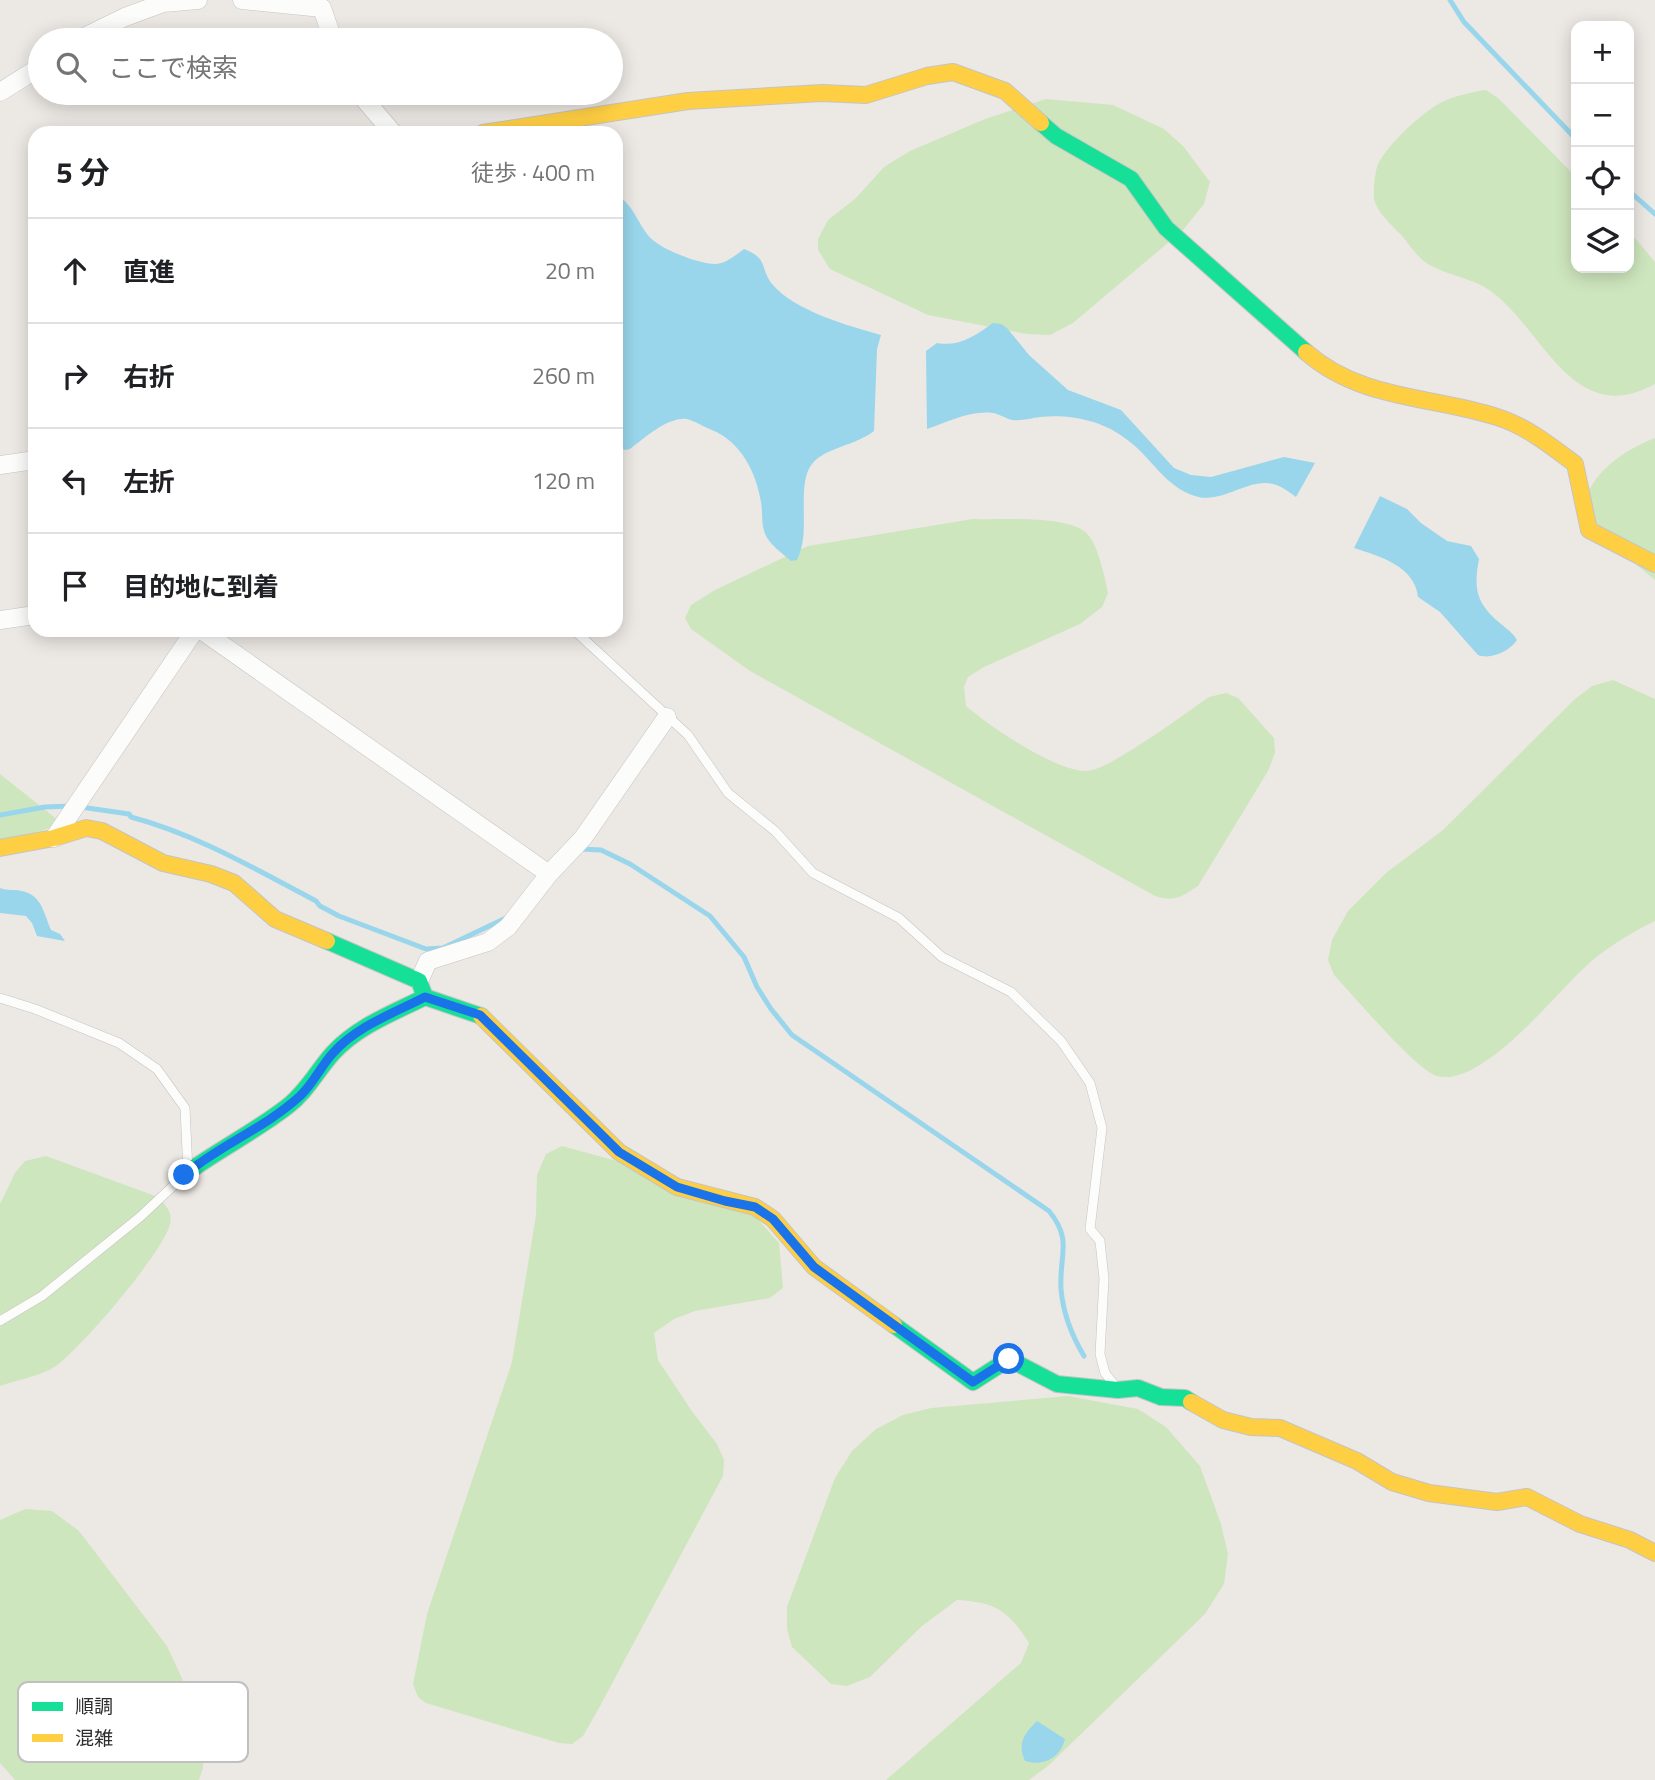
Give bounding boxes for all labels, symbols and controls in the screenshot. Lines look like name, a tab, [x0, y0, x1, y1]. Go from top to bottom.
map controls	[1571, 21, 1634, 273]
button: +	[1571, 21, 1634, 84]
search box	[28, 28, 623, 105]
icon: search	[52, 48, 90, 86]
text: ここで検索	[108, 48, 238, 87]
button: −	[1571, 84, 1634, 147]
button: locate	[1571, 147, 1634, 210]
text: 5 分	[56, 149, 109, 195]
text: 徒歩 · 400 m	[471, 155, 595, 190]
button: layers	[1571, 210, 1634, 273]
icon: ahead	[56, 252, 94, 290]
text: 直進	[123, 252, 175, 291]
text: 20 m	[545, 253, 595, 288]
icon: right	[56, 357, 94, 395]
text: 右折	[123, 357, 175, 396]
text: 260 m	[532, 358, 595, 393]
icon: left	[56, 462, 94, 500]
text: 左折	[123, 462, 175, 501]
text: 120 m	[532, 463, 595, 498]
icon: arrive	[56, 567, 94, 605]
text: 目的地に到着	[123, 567, 279, 606]
route end	[168, 1159, 199, 1190]
route start	[993, 1343, 1024, 1374]
legend	[18, 1682, 248, 1762]
text: 順調	[75, 1691, 113, 1720]
text: 混雑	[75, 1723, 113, 1752]

